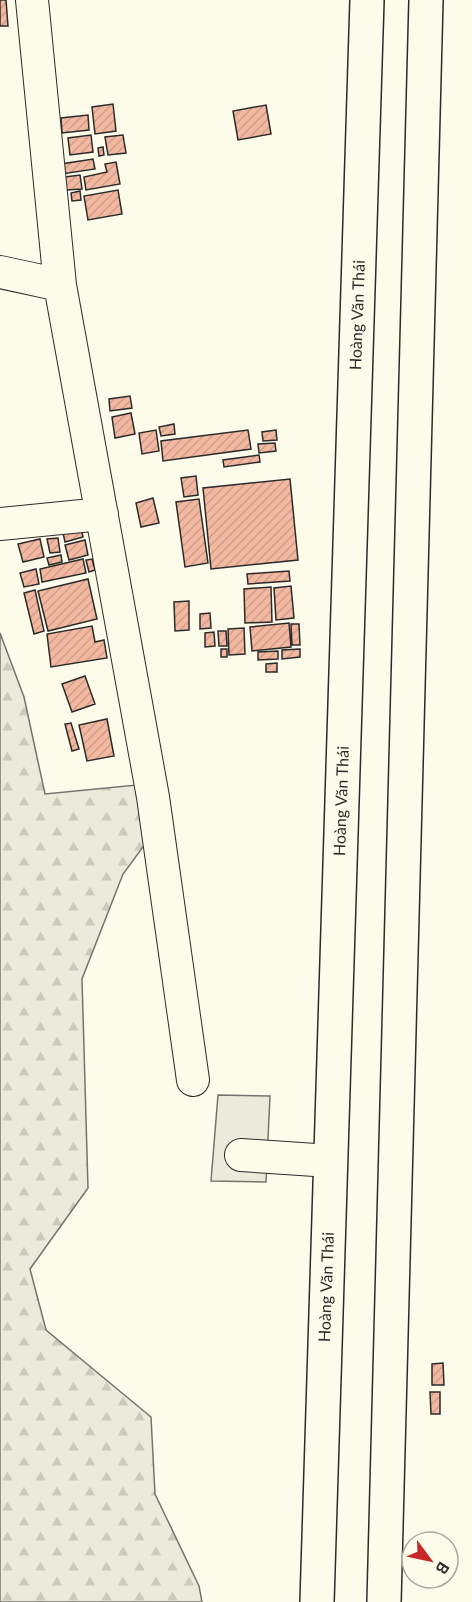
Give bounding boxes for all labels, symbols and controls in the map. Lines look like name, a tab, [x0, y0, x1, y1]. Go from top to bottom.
street label: Hoàng Văn Thái	[345, 260, 368, 370]
street label: Hoàng Văn Thái	[329, 746, 352, 856]
street label: Hoàng Văn Thái	[314, 1232, 337, 1342]
north arrow	[400, 1530, 460, 1590]
text: B	[432, 1559, 454, 1578]

